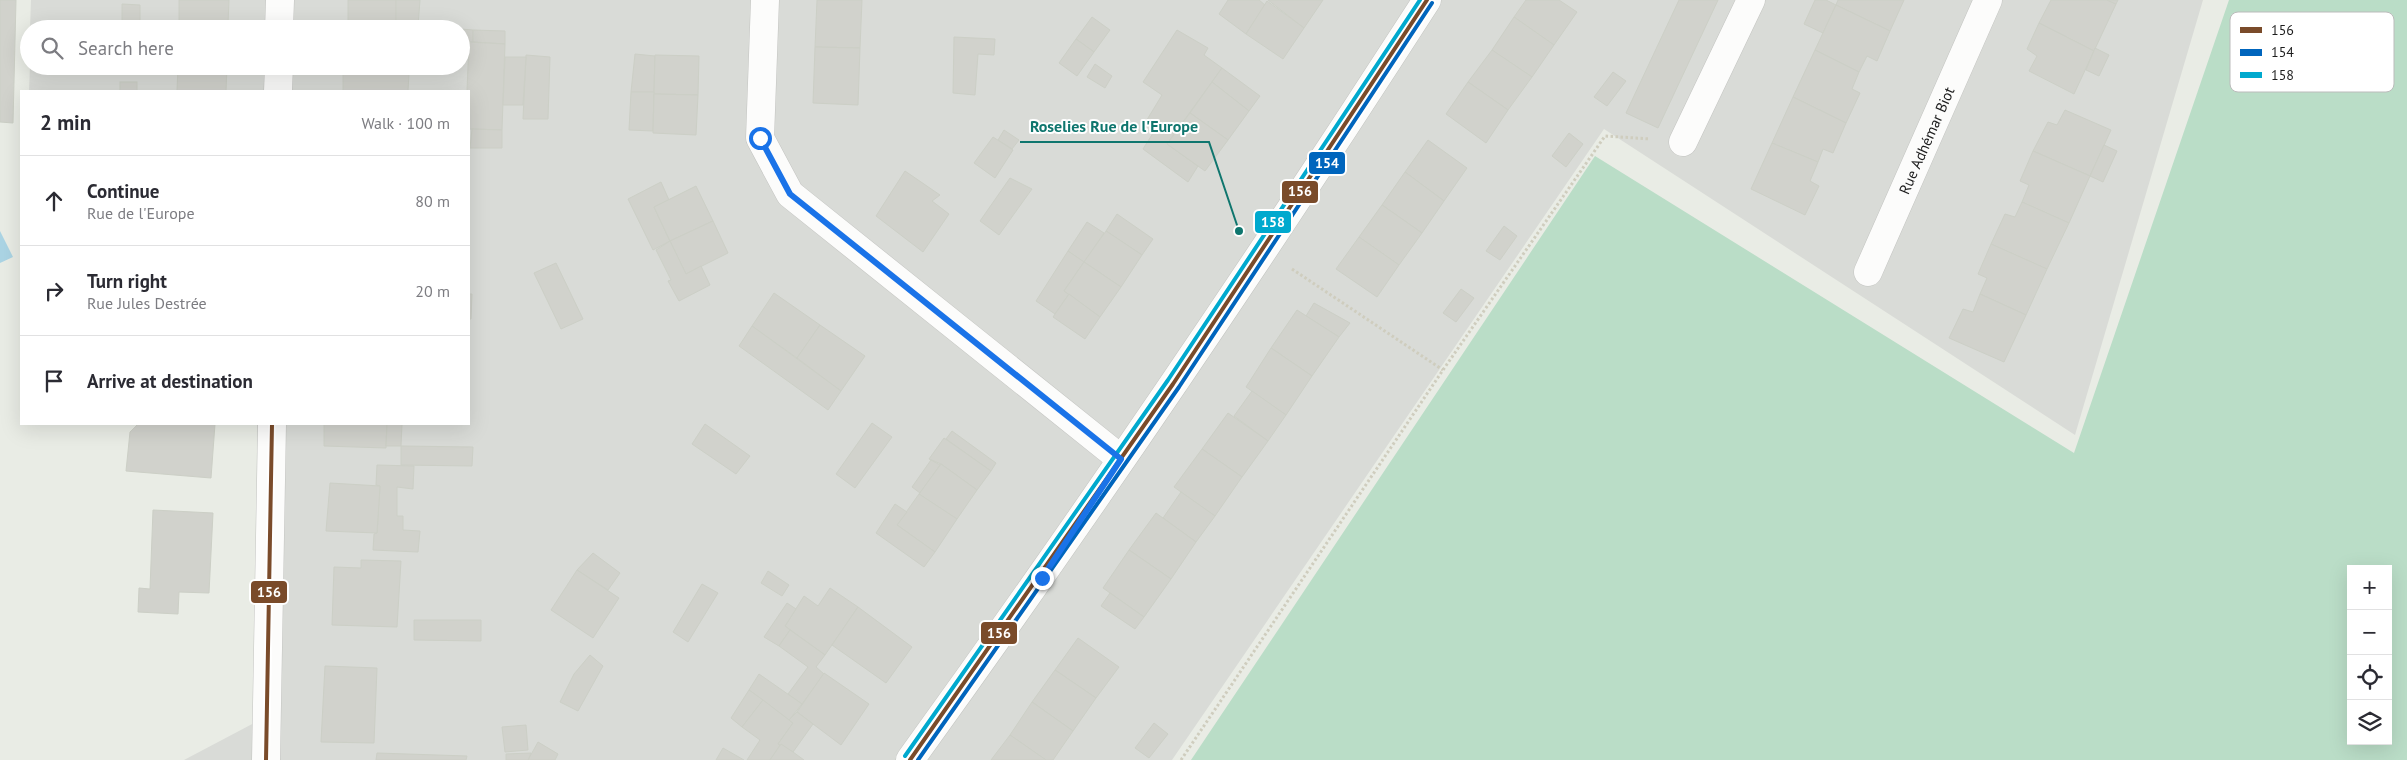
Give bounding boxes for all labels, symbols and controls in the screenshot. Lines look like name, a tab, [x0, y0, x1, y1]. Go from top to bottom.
legend	[2230, 12, 2394, 92]
search box	[20, 20, 470, 75]
text: 156	[2271, 21, 2294, 39]
icon: search	[38, 34, 66, 62]
text: Search here	[78, 36, 174, 60]
text: 154	[2271, 43, 2294, 61]
text: 158	[2271, 66, 2294, 84]
street label: Rue Adhémar Biot	[1894, 84, 1958, 197]
text: 2 min	[40, 109, 91, 136]
callout: Roselies Rue de l'Europe	[1020, 111, 1209, 142]
text: Walk · 100 m	[361, 113, 450, 133]
text: Roselies Rue de l'Europe	[1030, 116, 1198, 136]
route start	[749, 127, 772, 150]
line badge: 154	[1308, 151, 1346, 175]
text: 154	[1315, 154, 1339, 172]
text: Continue	[87, 179, 159, 203]
line badge: 156	[1281, 180, 1319, 204]
text: 156	[1288, 182, 1312, 200]
icon: ahead	[40, 187, 68, 215]
text: 80 m	[415, 191, 450, 211]
text: Rue de l'Europe	[87, 203, 195, 223]
line badge: 158	[1254, 210, 1292, 234]
text: 158	[1261, 213, 1285, 231]
text: Turn right	[87, 269, 167, 293]
icon: right	[40, 277, 68, 305]
text: 20 m	[415, 281, 450, 301]
text: Rue Jules Destrée	[87, 293, 207, 313]
icon: arrive	[40, 367, 68, 395]
text: Arrive at destination	[87, 369, 253, 393]
map controls	[2347, 565, 2392, 745]
button: +	[2347, 565, 2392, 610]
route end	[1031, 567, 1054, 590]
line badge: 156	[250, 580, 288, 604]
text: 156	[257, 583, 281, 601]
button: −	[2347, 610, 2392, 655]
line badge: 156	[980, 621, 1018, 645]
text: 156	[987, 624, 1011, 642]
button: locate	[2347, 655, 2392, 700]
button: layers	[2347, 700, 2392, 745]

